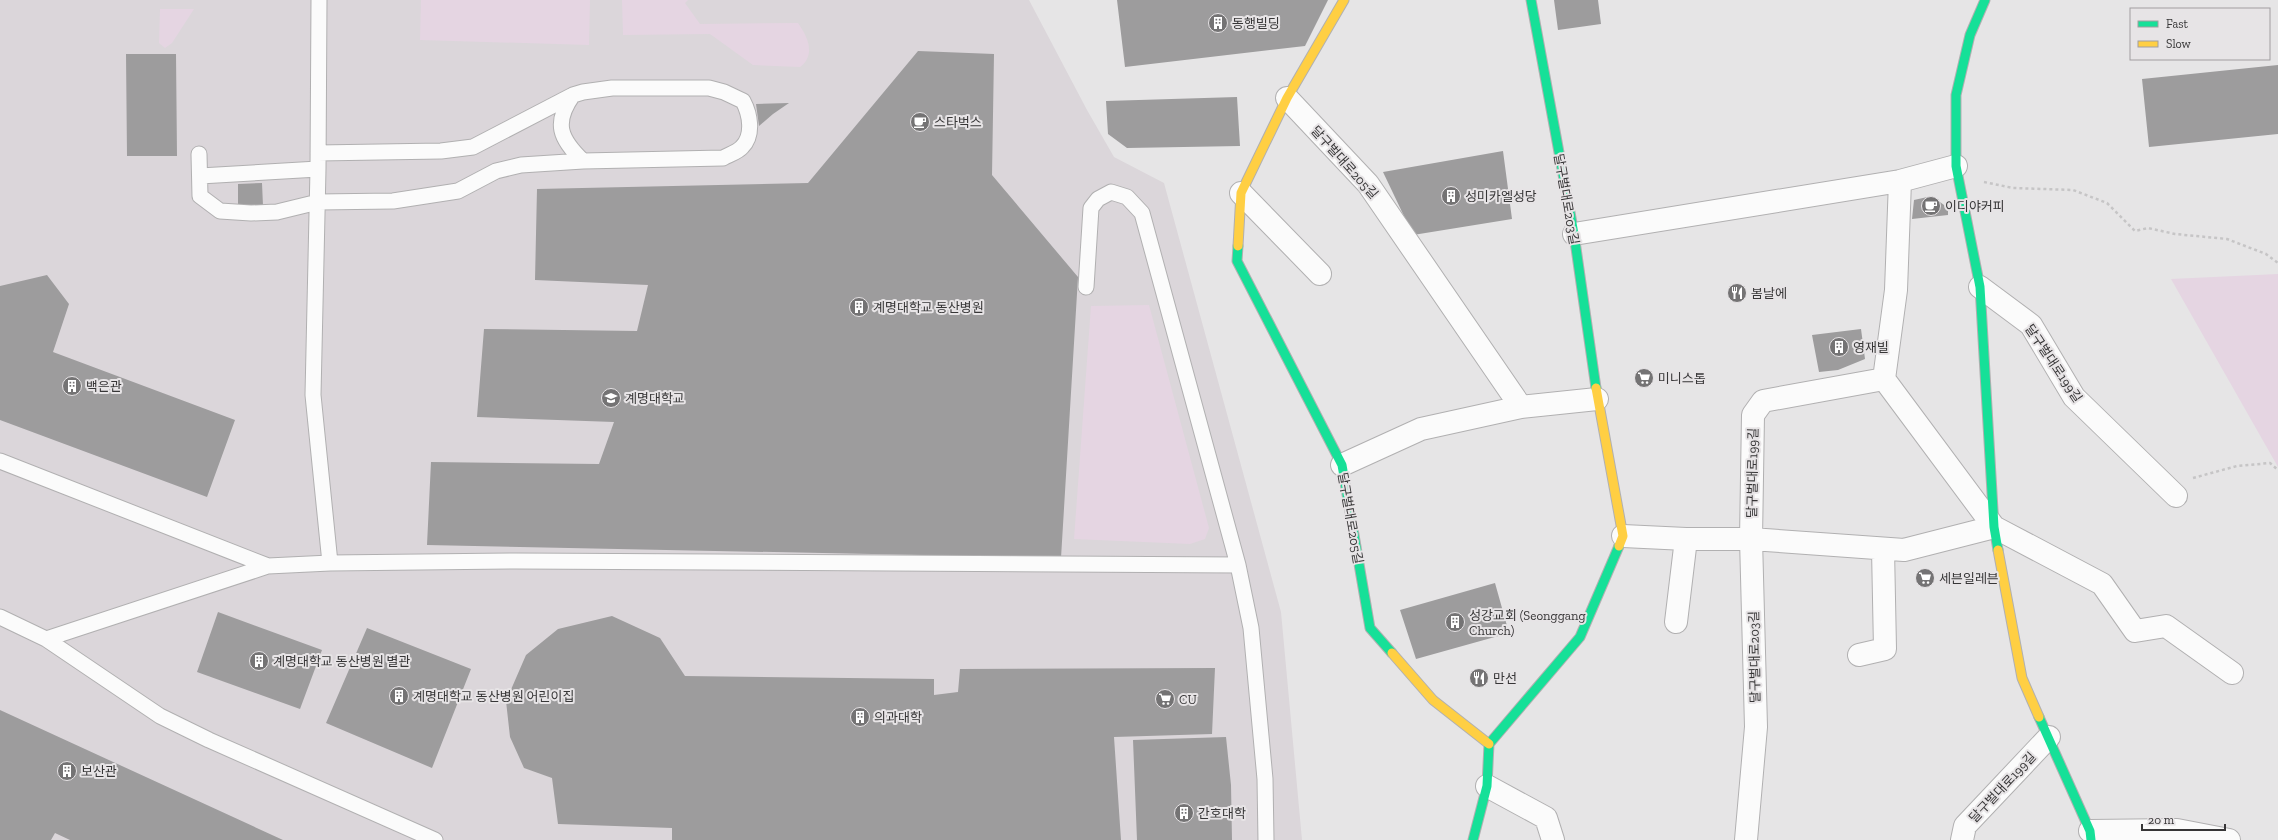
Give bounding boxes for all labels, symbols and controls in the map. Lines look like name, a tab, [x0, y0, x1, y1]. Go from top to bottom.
legend	[2130, 8, 2270, 60]
building icon: 동행빌딩	[1207, 12, 1229, 34]
place label: 동행빌딩	[1232, 16, 1280, 31]
text: Fast	[2166, 17, 2189, 31]
text: Slow	[2166, 37, 2192, 51]
cafe icon: 스타벅스	[909, 111, 931, 133]
place label: 스타벅스	[934, 115, 982, 130]
street label: 달구벌대로205길	[1308, 123, 1381, 202]
street label: 달구벌대로203길	[1551, 152, 1582, 246]
building icon: 성미카엘성당	[1440, 185, 1462, 207]
place label: 성미카엘성당	[1465, 189, 1537, 204]
cafe icon: 이디야커피	[1920, 195, 1942, 217]
place label: 이디야커피	[1945, 199, 2005, 214]
restaurant icon: 봄날에	[1726, 282, 1748, 304]
place label: 봄날에	[1751, 286, 1787, 301]
building icon: 계명대학교 동산병원	[848, 296, 870, 318]
place label: 계명대학교 동산병원	[873, 300, 984, 315]
street label: 달구벌대로199길	[2022, 322, 2085, 405]
building icon: 영재빌	[1828, 336, 1850, 358]
place label: 영재빌	[1853, 340, 1889, 355]
supermarket icon: 미니스톱	[1633, 367, 1655, 389]
place label: 미니스톱	[1658, 371, 1706, 386]
building icon: 백은관	[61, 375, 83, 397]
place label: 백은관	[86, 379, 122, 394]
school or university icon: 계명대학교	[600, 387, 622, 409]
place label: 계명대학교	[625, 391, 685, 406]
street label: 달구벌대로199길	[1744, 428, 1761, 518]
street label: 달구벌대로205길	[1335, 471, 1366, 565]
supermarket icon: 세븐일레븐	[1914, 567, 1936, 589]
place label: 세븐일레븐	[1939, 571, 1999, 586]
place label: 성강교회 (Seonggang Church)	[1469, 608, 1586, 638]
building icon: 성강교회 (Seonggang Church)	[1444, 611, 1466, 633]
street label: 달구벌대로203길	[1746, 611, 1763, 703]
building icon: 계명대학교 동산병원 별관	[248, 650, 270, 672]
place label: 계명대학교 동산병원 별관	[273, 654, 411, 669]
restaurant icon: 만선	[1468, 667, 1490, 689]
place label: 만선	[1493, 671, 1517, 686]
building icon: 계명대학교 동산병원 어린이집	[388, 685, 410, 707]
supermarket icon: CU	[1154, 688, 1176, 710]
place label: 계명대학교 동산병원 어린이집	[413, 689, 574, 704]
place label: CU	[1179, 692, 1197, 707]
building icon: 의과대학	[849, 706, 871, 728]
place label: 의과대학	[874, 710, 922, 725]
street label: 달구벌대로199길	[1966, 749, 2039, 826]
building icon: 보산관	[56, 760, 78, 782]
place label: 보산관	[81, 764, 117, 779]
building icon: 간호대학	[1173, 802, 1195, 824]
place label: 간호대학	[1198, 806, 1246, 821]
scale bar	[2142, 806, 2225, 832]
text: 20 m	[2148, 813, 2175, 827]

